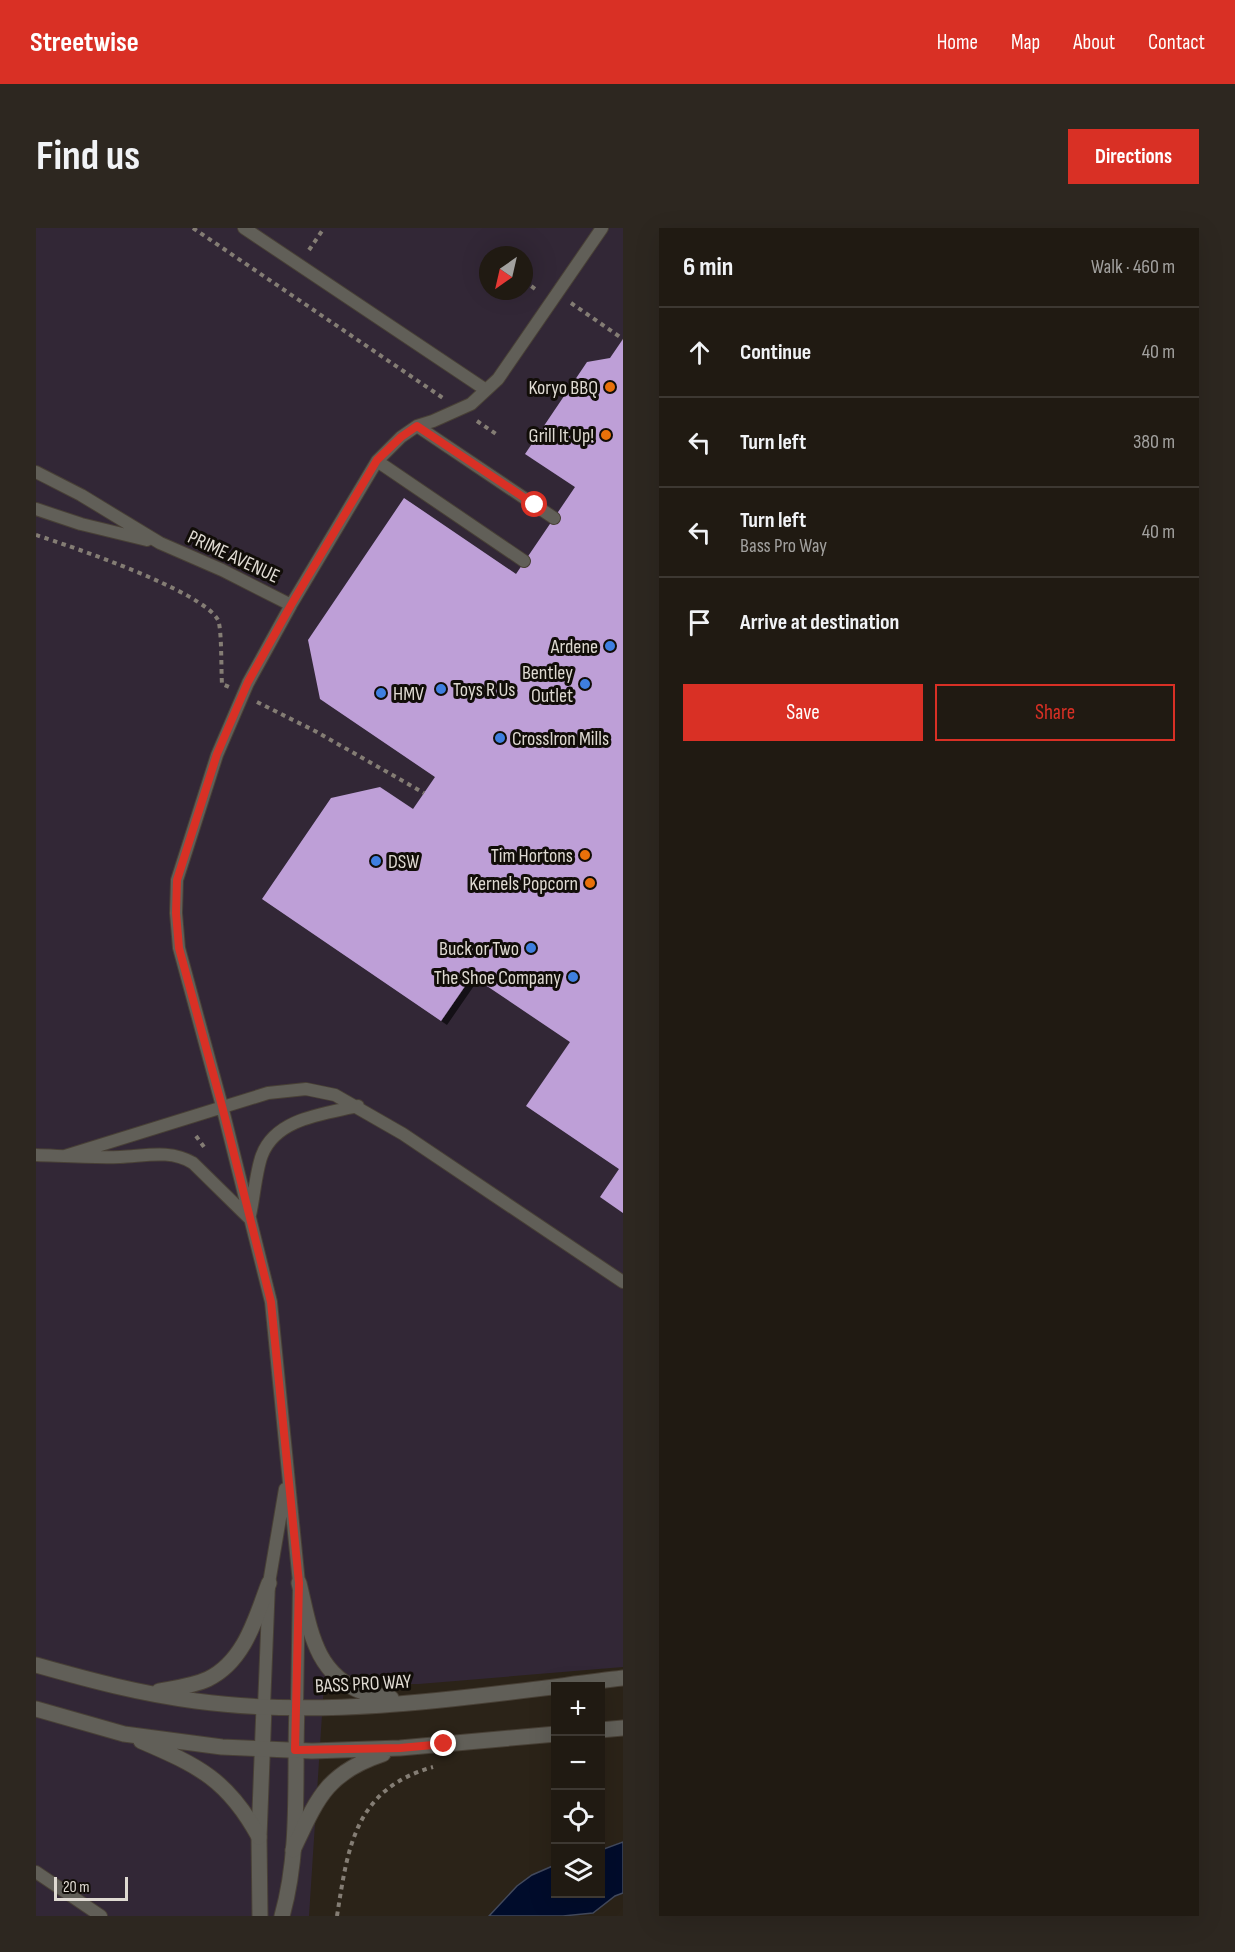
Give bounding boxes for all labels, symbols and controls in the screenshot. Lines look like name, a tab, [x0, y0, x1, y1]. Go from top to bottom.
text: Streetwise	[30, 26, 139, 59]
text: Home	[937, 30, 978, 55]
text: Map	[1011, 30, 1040, 55]
text: About	[1073, 30, 1115, 55]
text: Contact	[1148, 30, 1205, 55]
button: Directions	[1068, 129, 1199, 184]
text: Find us	[36, 131, 140, 182]
north arrow	[479, 246, 533, 300]
text: 6 min	[683, 252, 733, 283]
text: Walk · 460 m	[1091, 255, 1175, 279]
icon: ahead	[683, 336, 716, 369]
text: Continue	[740, 339, 811, 366]
text: 40 m	[1142, 340, 1175, 364]
place label: Koryo BBQ	[528, 376, 598, 400]
marker: Koryo BBQ	[603, 380, 617, 394]
place label: Grill It Up!	[529, 424, 594, 448]
icon: left	[683, 426, 716, 459]
marker: Grill It Up!	[599, 428, 613, 442]
text: Turn left	[740, 429, 806, 456]
text: 380 m	[1133, 430, 1175, 454]
route start	[521, 491, 547, 517]
text: Turn left	[740, 507, 806, 534]
icon: left	[683, 516, 716, 549]
text: 40 m	[1142, 520, 1175, 544]
street label: PRIME AVENUE	[184, 525, 283, 589]
text: Bass Pro Way	[740, 534, 827, 558]
icon: arrive	[683, 606, 716, 639]
text: Arrive at destination	[740, 609, 899, 636]
place label: Ardene	[550, 635, 598, 659]
marker: Ardene	[603, 639, 617, 653]
place label: Bentley Outlet	[522, 661, 573, 708]
marker: Bentley Outlet	[578, 677, 592, 691]
place label: Toys R Us	[453, 678, 516, 702]
place label: HMV	[393, 682, 424, 706]
marker: Toys R Us	[434, 682, 448, 696]
button: Save	[683, 684, 923, 741]
button: Share	[935, 684, 1175, 741]
marker: HMV	[374, 686, 388, 700]
place label: CrossIron Mills	[512, 727, 609, 751]
marker: CrossIron Mills	[493, 731, 507, 745]
place label: Tim Hortons	[491, 844, 573, 868]
marker: Tim Hortons	[578, 848, 592, 862]
place label: DSW	[388, 850, 419, 874]
marker: DSW	[369, 854, 383, 868]
place label: Kernels Popcorn	[469, 872, 578, 896]
marker: Kernels Popcorn	[583, 876, 597, 890]
place label: Buck or Two	[439, 937, 519, 961]
marker: Buck or Two	[524, 941, 538, 955]
place label: The Shoe Company	[434, 966, 561, 990]
marker: The Shoe Company	[566, 970, 580, 984]
street label: BASS PRO WAY	[314, 1669, 413, 1699]
map controls	[551, 1682, 605, 1898]
button: +	[551, 1682, 605, 1736]
route end	[430, 1730, 456, 1756]
button: −	[551, 1736, 605, 1790]
button: locate	[551, 1790, 605, 1844]
button: layers	[551, 1844, 605, 1898]
scale bar	[54, 1874, 128, 1902]
text: 20 m	[63, 1878, 90, 1897]

